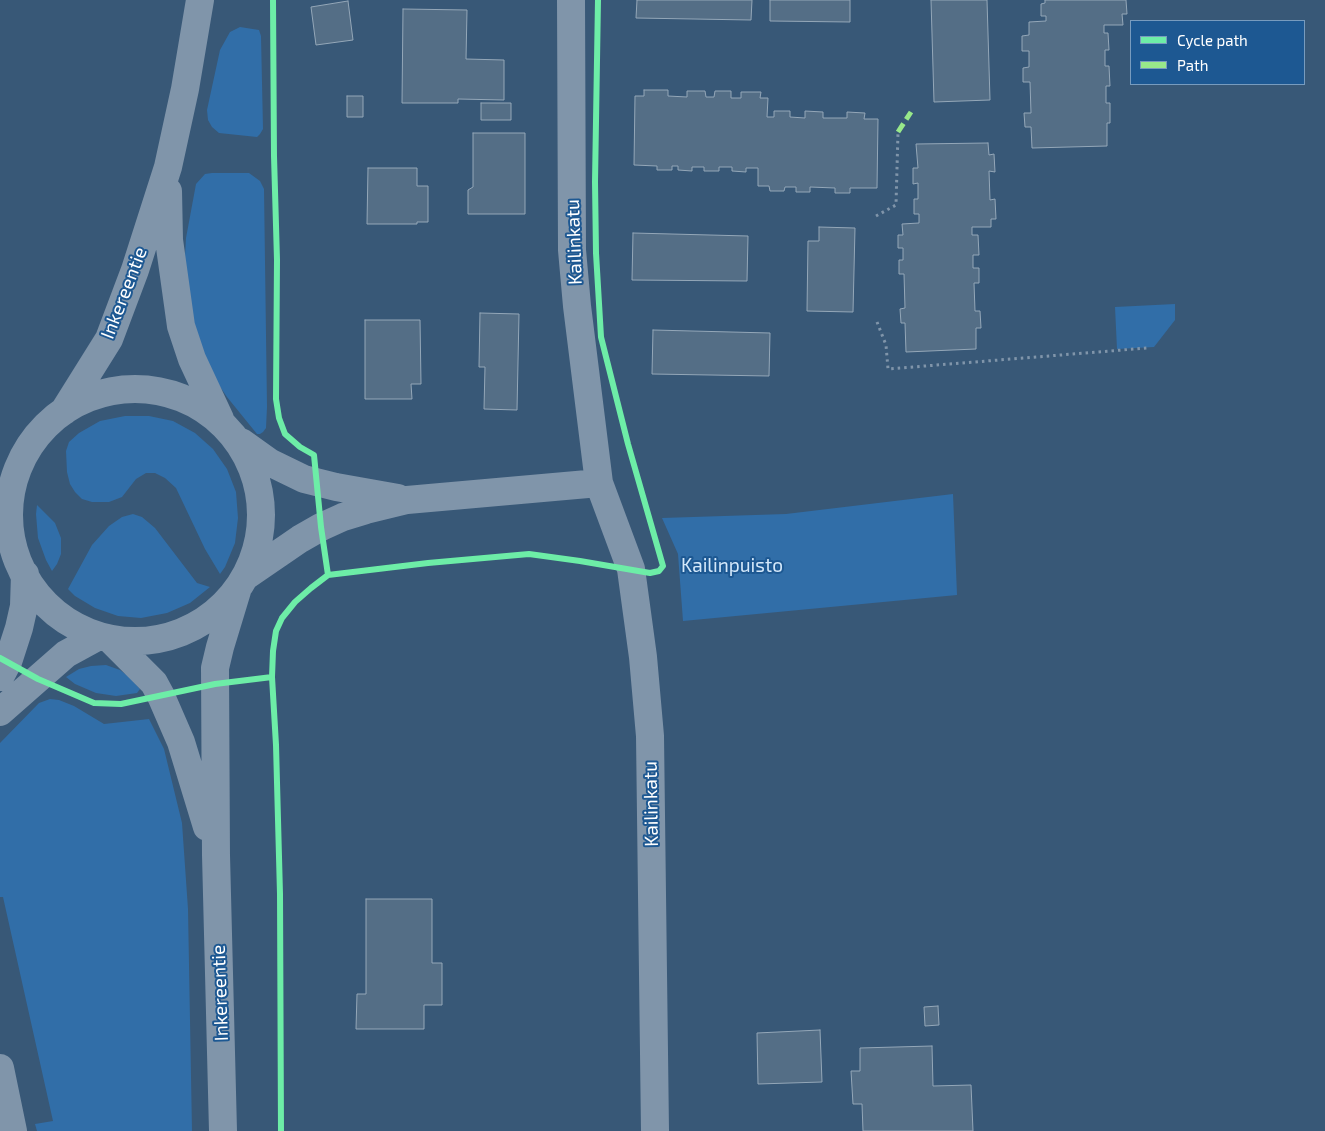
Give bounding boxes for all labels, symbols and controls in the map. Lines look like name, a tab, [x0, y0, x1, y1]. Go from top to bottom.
legend	[1130, 20, 1305, 85]
text: Cycle path	[1177, 31, 1248, 49]
text: Path	[1177, 56, 1208, 74]
street label: Kailinkatu	[561, 199, 587, 285]
street label: Inkereentie	[96, 244, 152, 342]
park label: Kailinpuisto	[681, 555, 783, 577]
street label: Kailinkatu	[639, 761, 663, 847]
street label: Inkereentie	[207, 944, 233, 1042]

